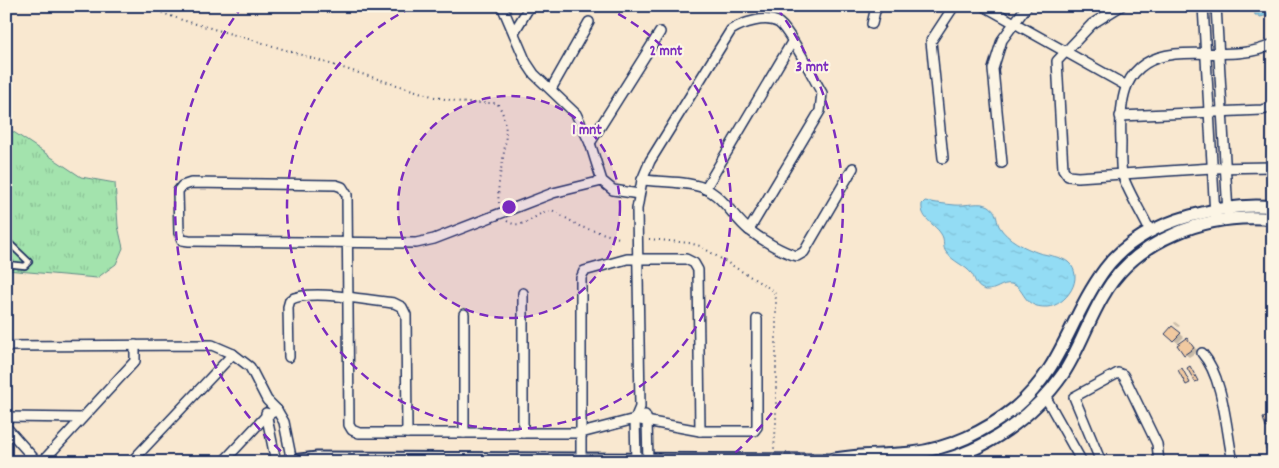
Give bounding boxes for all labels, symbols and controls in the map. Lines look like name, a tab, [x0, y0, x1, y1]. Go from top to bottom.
text: 2 mnt	[650, 41, 683, 63]
text: 3 mnt	[796, 57, 829, 79]
text: 1 mnt	[572, 120, 602, 142]
centre of rings	[500, 198, 518, 216]

